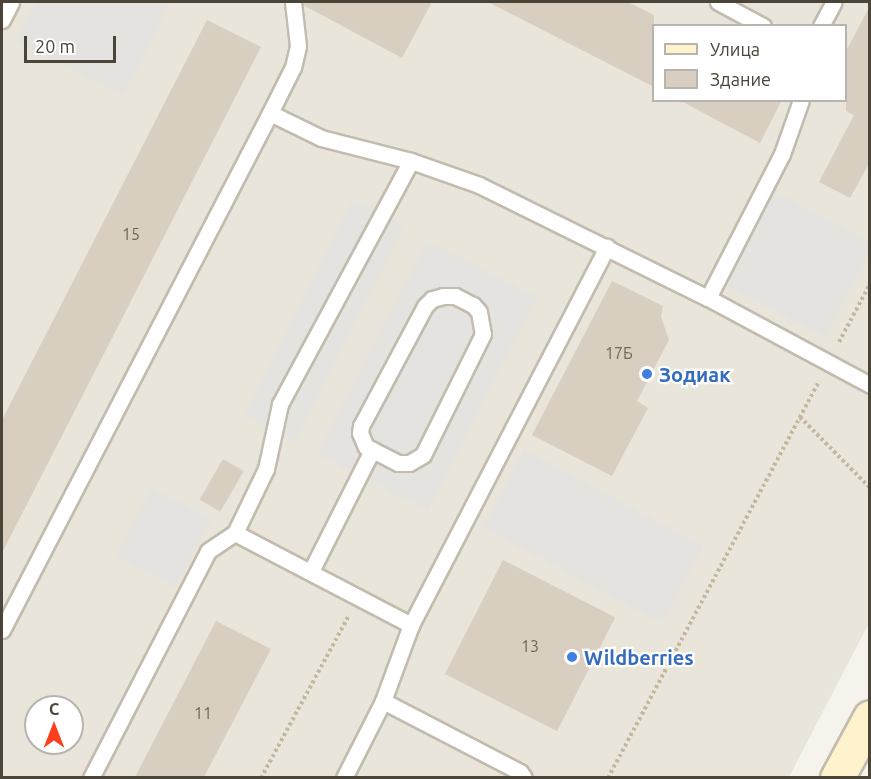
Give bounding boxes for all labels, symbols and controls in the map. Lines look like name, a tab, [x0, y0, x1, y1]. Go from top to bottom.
scale bar	[27, 24, 118, 62]
legend	[652, 24, 847, 102]
text: 20 m	[35, 36, 75, 56]
text: Улица	[710, 39, 760, 59]
text: Здание	[710, 69, 771, 89]
house number: 15	[122, 224, 140, 244]
house number: 17Б	[605, 343, 633, 363]
place label: Зодиак	[659, 362, 731, 386]
marker: Зодиак	[640, 367, 654, 381]
house number: 13	[521, 636, 539, 656]
place label: Wildberries	[584, 645, 694, 669]
marker: Wildberries	[565, 650, 579, 664]
north arrow	[24, 695, 84, 755]
text: С	[49, 700, 59, 718]
house number: 11	[194, 703, 212, 723]

